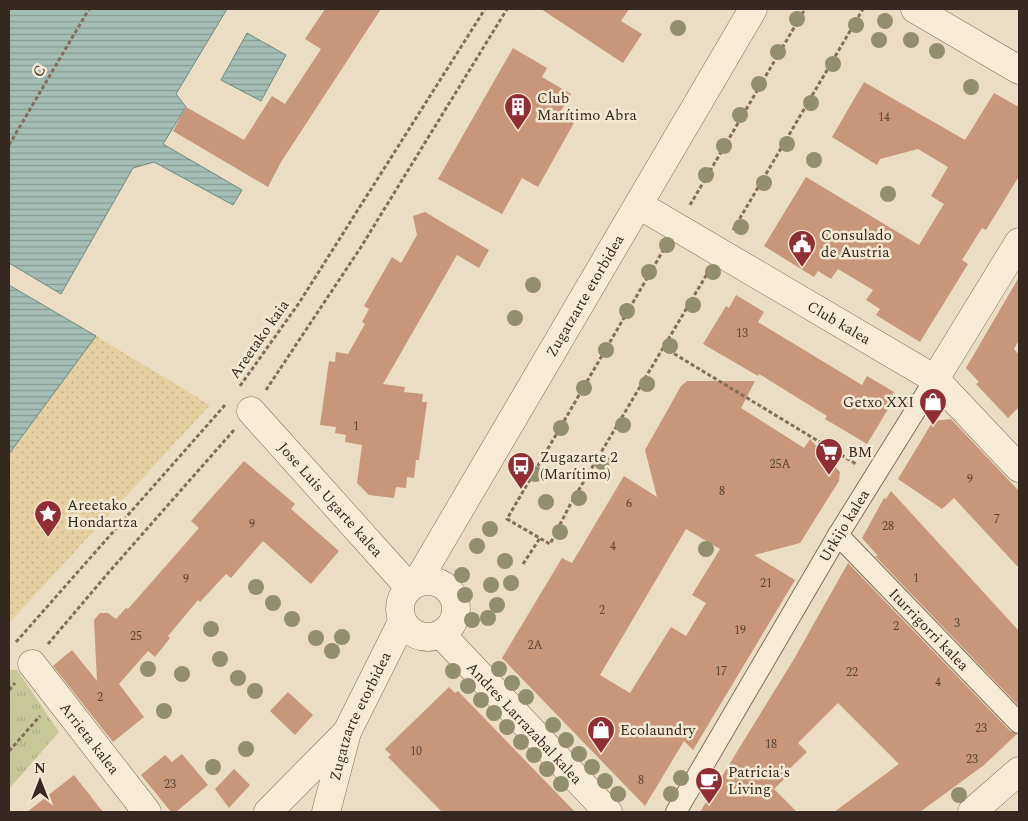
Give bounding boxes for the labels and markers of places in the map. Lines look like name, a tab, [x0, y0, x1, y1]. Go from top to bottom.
place label: Club Marítimo Abra	[537, 87, 638, 127]
building icon: Club Marítimo Abra	[503, 92, 533, 131]
place label: Consulado de Austria	[821, 224, 892, 264]
public building icon: Consulado de Austria	[787, 229, 817, 268]
shop icon: Getxo XXI	[918, 387, 948, 426]
place label: Getxo XXI	[843, 391, 914, 414]
supermarket icon: BM	[814, 437, 844, 476]
place label: BM	[848, 441, 872, 464]
place label: Zugazarte 2 (Marítimo)	[540, 446, 618, 486]
bus stop icon: Zugazarte 2 (Marítimo)	[506, 451, 536, 490]
place label: Areetako Hondartza	[67, 494, 138, 534]
place icon: Areetako Hondartza	[33, 499, 63, 538]
shop icon: Ecolaundry	[586, 715, 616, 754]
place label: Ecolaundry	[620, 719, 696, 742]
place label: Patricia's Living	[728, 761, 790, 801]
cafe icon: Patricia's Living	[694, 766, 724, 805]

